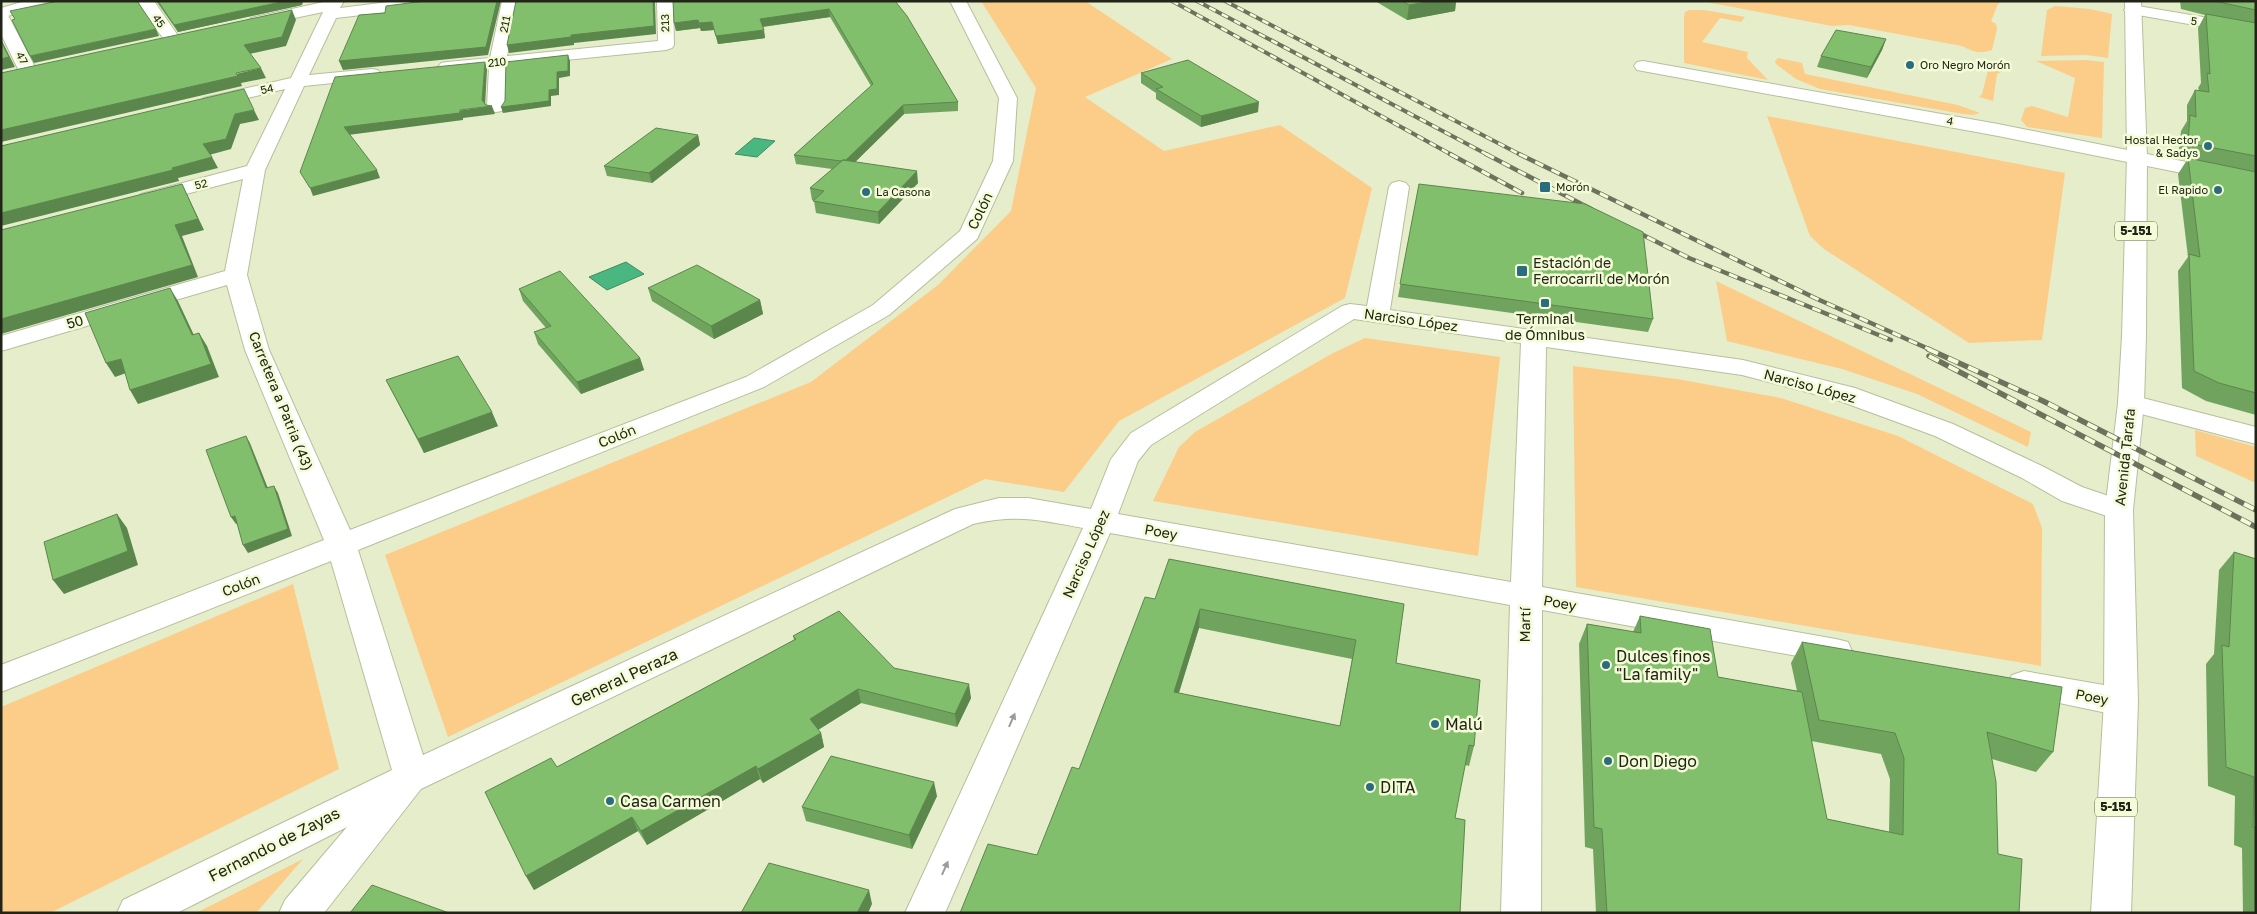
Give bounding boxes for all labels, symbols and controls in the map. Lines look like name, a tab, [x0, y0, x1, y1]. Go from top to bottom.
street label: 45	[150, 12, 169, 30]
street label: 211	[497, 14, 513, 34]
street label: 213	[658, 14, 671, 32]
street label: 5	[2190, 14, 2198, 27]
street label: 47	[14, 49, 31, 66]
street label: 210	[487, 54, 507, 69]
place label: Oro Negro Morón	[1920, 58, 2010, 71]
marker: Oro Negro Morón	[1904, 59, 1916, 71]
street label: 54	[259, 81, 275, 96]
street label: 4	[1946, 114, 1955, 128]
place label: Hostal Hector & Sadys	[2124, 133, 2199, 159]
marker: Hostal Hector & Sadys	[2202, 140, 2214, 152]
street label: 52	[193, 176, 209, 191]
marker: Morón	[1538, 180, 1552, 194]
place label: Morón	[1556, 180, 1590, 193]
place label: El Rapido	[2158, 183, 2208, 196]
marker: El Rapido	[2212, 184, 2224, 196]
place label: La Casona	[876, 185, 930, 198]
marker: La Casona	[860, 186, 872, 198]
street label: Colón	[963, 189, 996, 232]
road number: 5-151	[2115, 222, 2157, 240]
place label: Estación de Ferrocarril de Morón	[1533, 254, 1670, 287]
marker: Estación de Ferrocarril de Morón	[1515, 264, 1529, 278]
marker: Terminal de Ómnibus	[1539, 297, 1551, 309]
street label: Narciso López	[1363, 304, 1459, 335]
place label: Terminal de Ómnibus	[1505, 310, 1585, 343]
street label: 50	[64, 311, 85, 332]
street label: Carretera a Patria (43)	[246, 329, 317, 473]
street label: Narciso López	[1762, 365, 1858, 406]
street label: Avenida Tarafa	[2111, 407, 2138, 507]
street label: Colón	[595, 420, 638, 451]
street label: Narciso López	[1059, 507, 1113, 601]
street label: Poey	[1143, 520, 1179, 543]
street label: Colón	[219, 570, 262, 600]
street label: Poey	[1542, 591, 1578, 614]
street label: Martí	[1516, 606, 1533, 643]
street label: General Peraza	[567, 643, 681, 711]
place label: Dulces finos "La family"	[1616, 646, 1710, 684]
marker: Dulces finos "La family"	[1600, 659, 1612, 671]
street label: Poey	[2074, 685, 2110, 708]
one-way arrow	[1008, 713, 1016, 727]
place label: Malú	[1445, 714, 1483, 734]
marker: Malú	[1429, 718, 1441, 730]
place label: Don Diego	[1618, 751, 1697, 771]
marker: Don Diego	[1602, 755, 1614, 767]
place label: DITA	[1380, 777, 1416, 797]
marker: DITA	[1364, 781, 1376, 793]
place label: Casa Carmen	[620, 791, 721, 811]
marker: Casa Carmen	[604, 795, 616, 807]
road number: 5-151	[2095, 798, 2137, 816]
street label: Fernando de Zayas	[205, 802, 343, 886]
one-way arrow	[942, 861, 950, 875]

